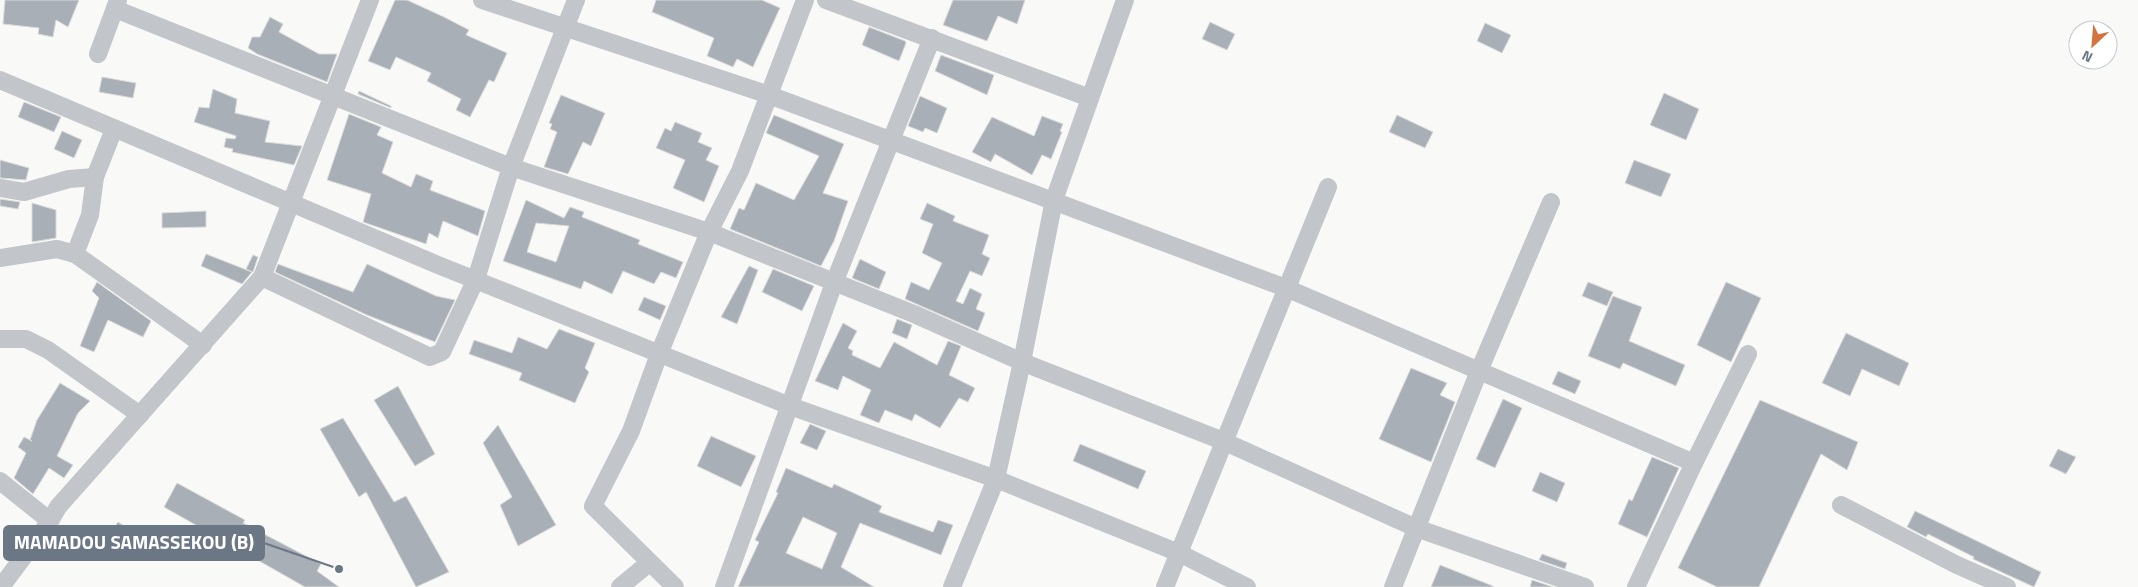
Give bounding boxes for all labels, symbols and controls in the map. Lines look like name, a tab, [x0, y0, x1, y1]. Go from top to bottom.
north arrow	[2068, 20, 2118, 70]
text: N	[2078, 46, 2096, 69]
callout: MAMADOU SAMASSEKOU (B)	[4, 526, 264, 560]
text: MAMADOU SAMASSEKOU (B)	[14, 527, 254, 556]

